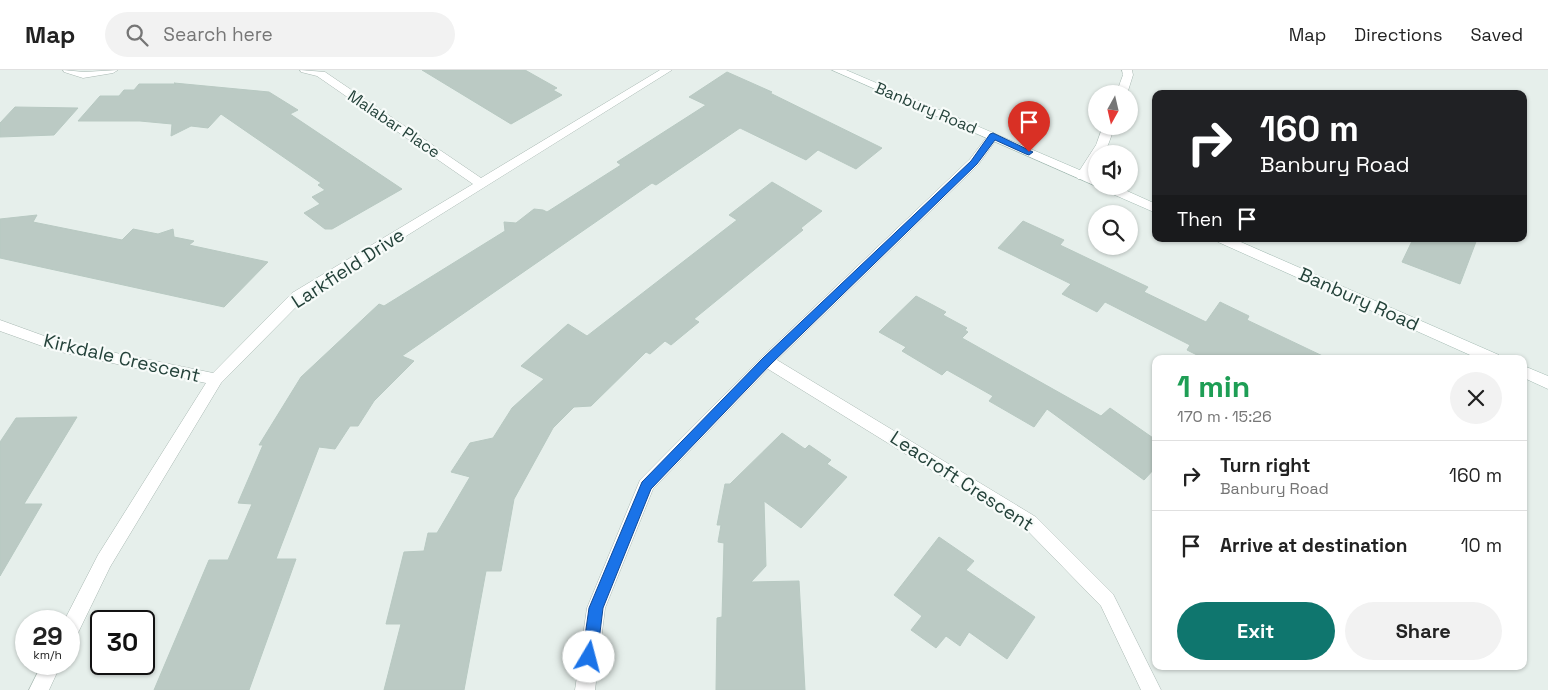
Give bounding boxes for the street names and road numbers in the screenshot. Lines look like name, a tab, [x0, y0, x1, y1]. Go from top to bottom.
street label: Banbury Road	[872, 77, 980, 139]
street label: Malabar Place	[344, 85, 444, 163]
street label: Larkfield Drive	[287, 222, 409, 314]
street label: Banbury Road	[1295, 261, 1423, 337]
street label: Kirkdale Crescent	[41, 328, 203, 388]
street label: Leacroft Crescent	[885, 425, 1039, 537]

